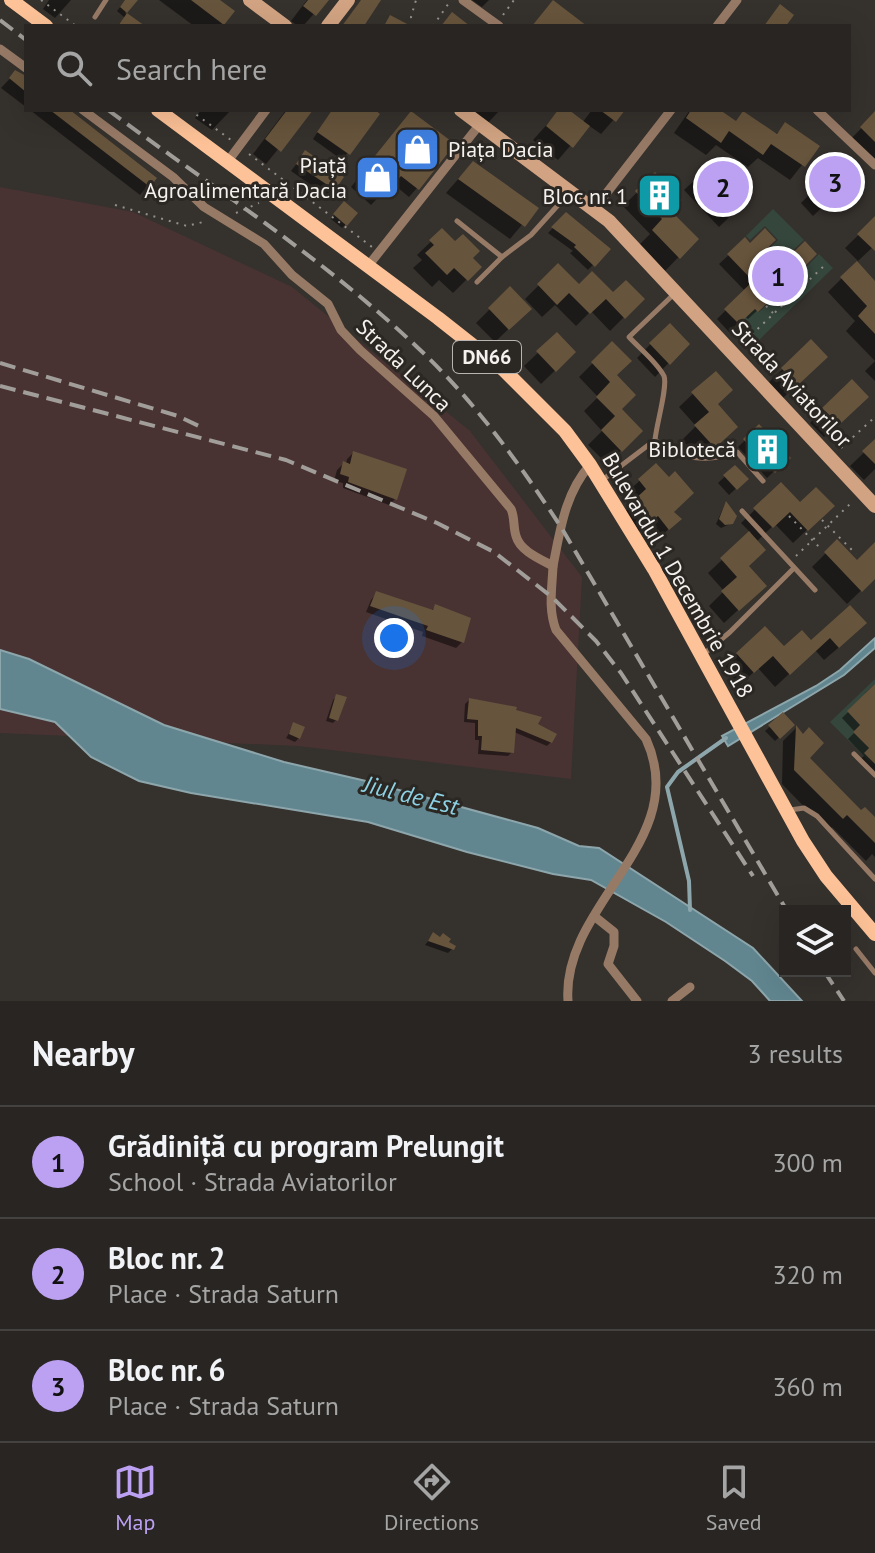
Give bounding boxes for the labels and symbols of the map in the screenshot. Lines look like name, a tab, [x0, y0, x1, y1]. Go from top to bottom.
shop icon: Piața Dacia	[393, 125, 441, 173]
place label: Piața Dacia	[448, 135, 553, 163]
place label: Piață Agroalimentară Dacia	[144, 151, 347, 204]
pin: 3	[809, 152, 861, 212]
shop icon: Piață Agroalimentară Dacia	[354, 154, 402, 202]
pin: 2	[697, 157, 749, 217]
building icon: Bloc nr. 1	[635, 172, 683, 220]
place label: Bloc nr. 1	[543, 182, 628, 210]
pin: 1	[752, 246, 804, 306]
street label: Strada Lunca	[350, 313, 458, 417]
street label: Strada Aviatorilor	[726, 315, 858, 454]
road number: DN66	[453, 341, 521, 373]
building icon: Biblotecă	[743, 425, 791, 473]
place label: Biblotecă	[648, 435, 736, 463]
street label: Bulevardul 1 Decembrie 1918	[596, 447, 760, 703]
your location	[374, 618, 414, 658]
water label: Jiul de Est	[358, 768, 463, 822]

